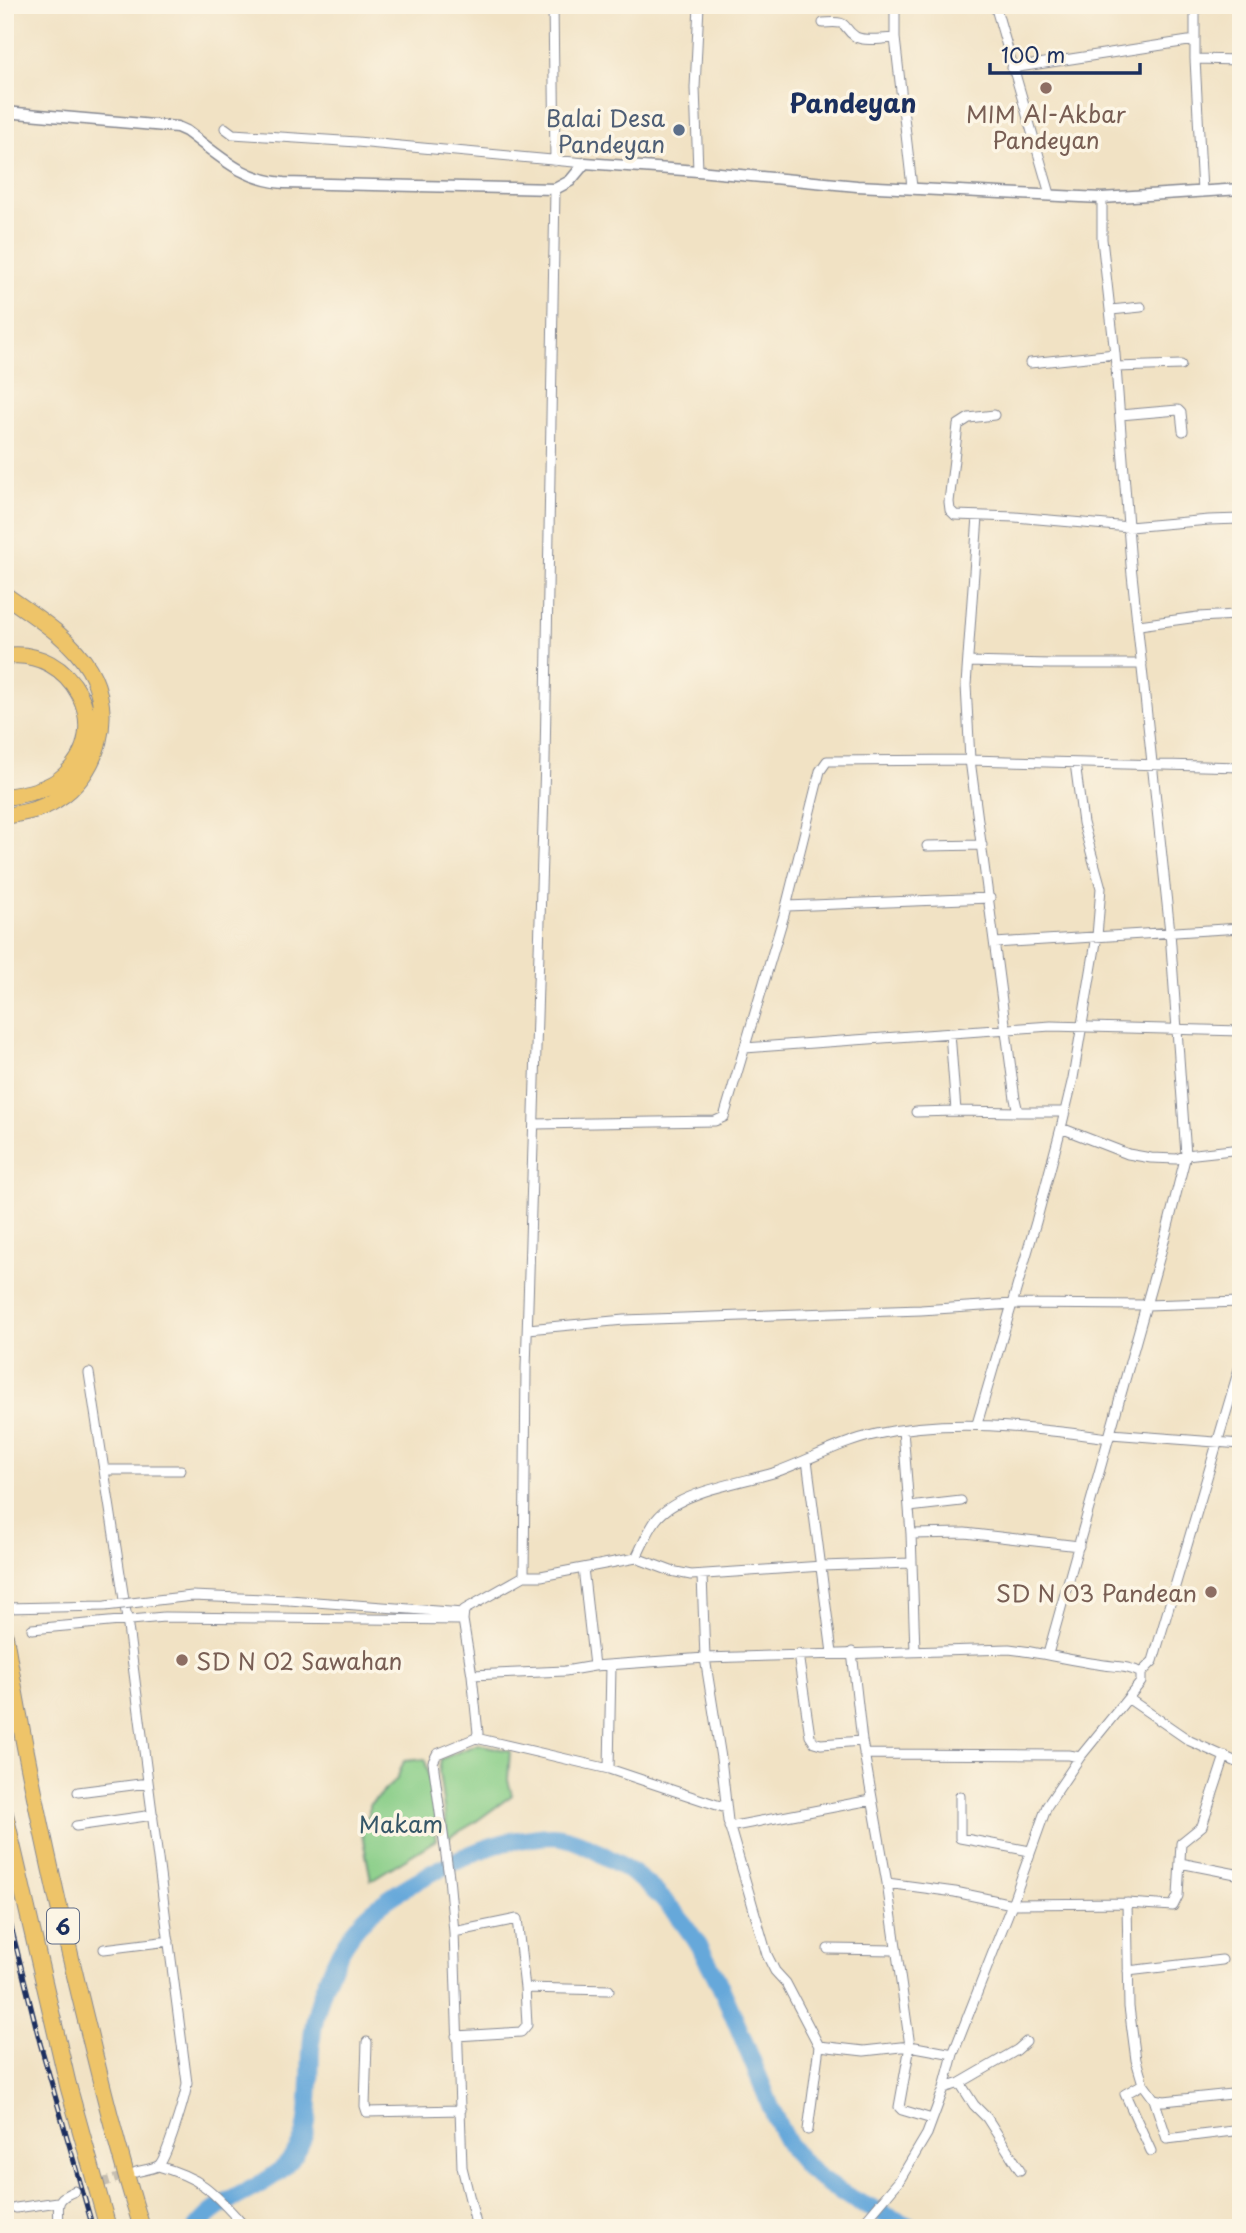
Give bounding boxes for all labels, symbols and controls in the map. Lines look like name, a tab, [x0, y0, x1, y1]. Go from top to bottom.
scale bar	[990, 32, 1141, 76]
text: 100 m	[1001, 38, 1065, 70]
marker: MIM Al-Akbar Pandeyan	[1038, 80, 1054, 96]
district label: Pandeyan	[789, 83, 917, 122]
place label: MIM Al-Akbar Pandeyan	[966, 96, 1127, 157]
place label: Balai Desa Pandeyan	[546, 100, 666, 161]
marker: Balai Desa Pandeyan	[671, 122, 687, 138]
place label: SD N 03 Pandean	[996, 1575, 1197, 1610]
marker: SD N 03 Pandean	[1203, 1584, 1219, 1600]
place label: SD N 02 Sawahan	[196, 1643, 402, 1678]
marker: SD N 02 Sawahan	[174, 1652, 190, 1668]
park label: Makam	[359, 1806, 443, 1841]
road number: 6	[47, 1909, 79, 1944]

